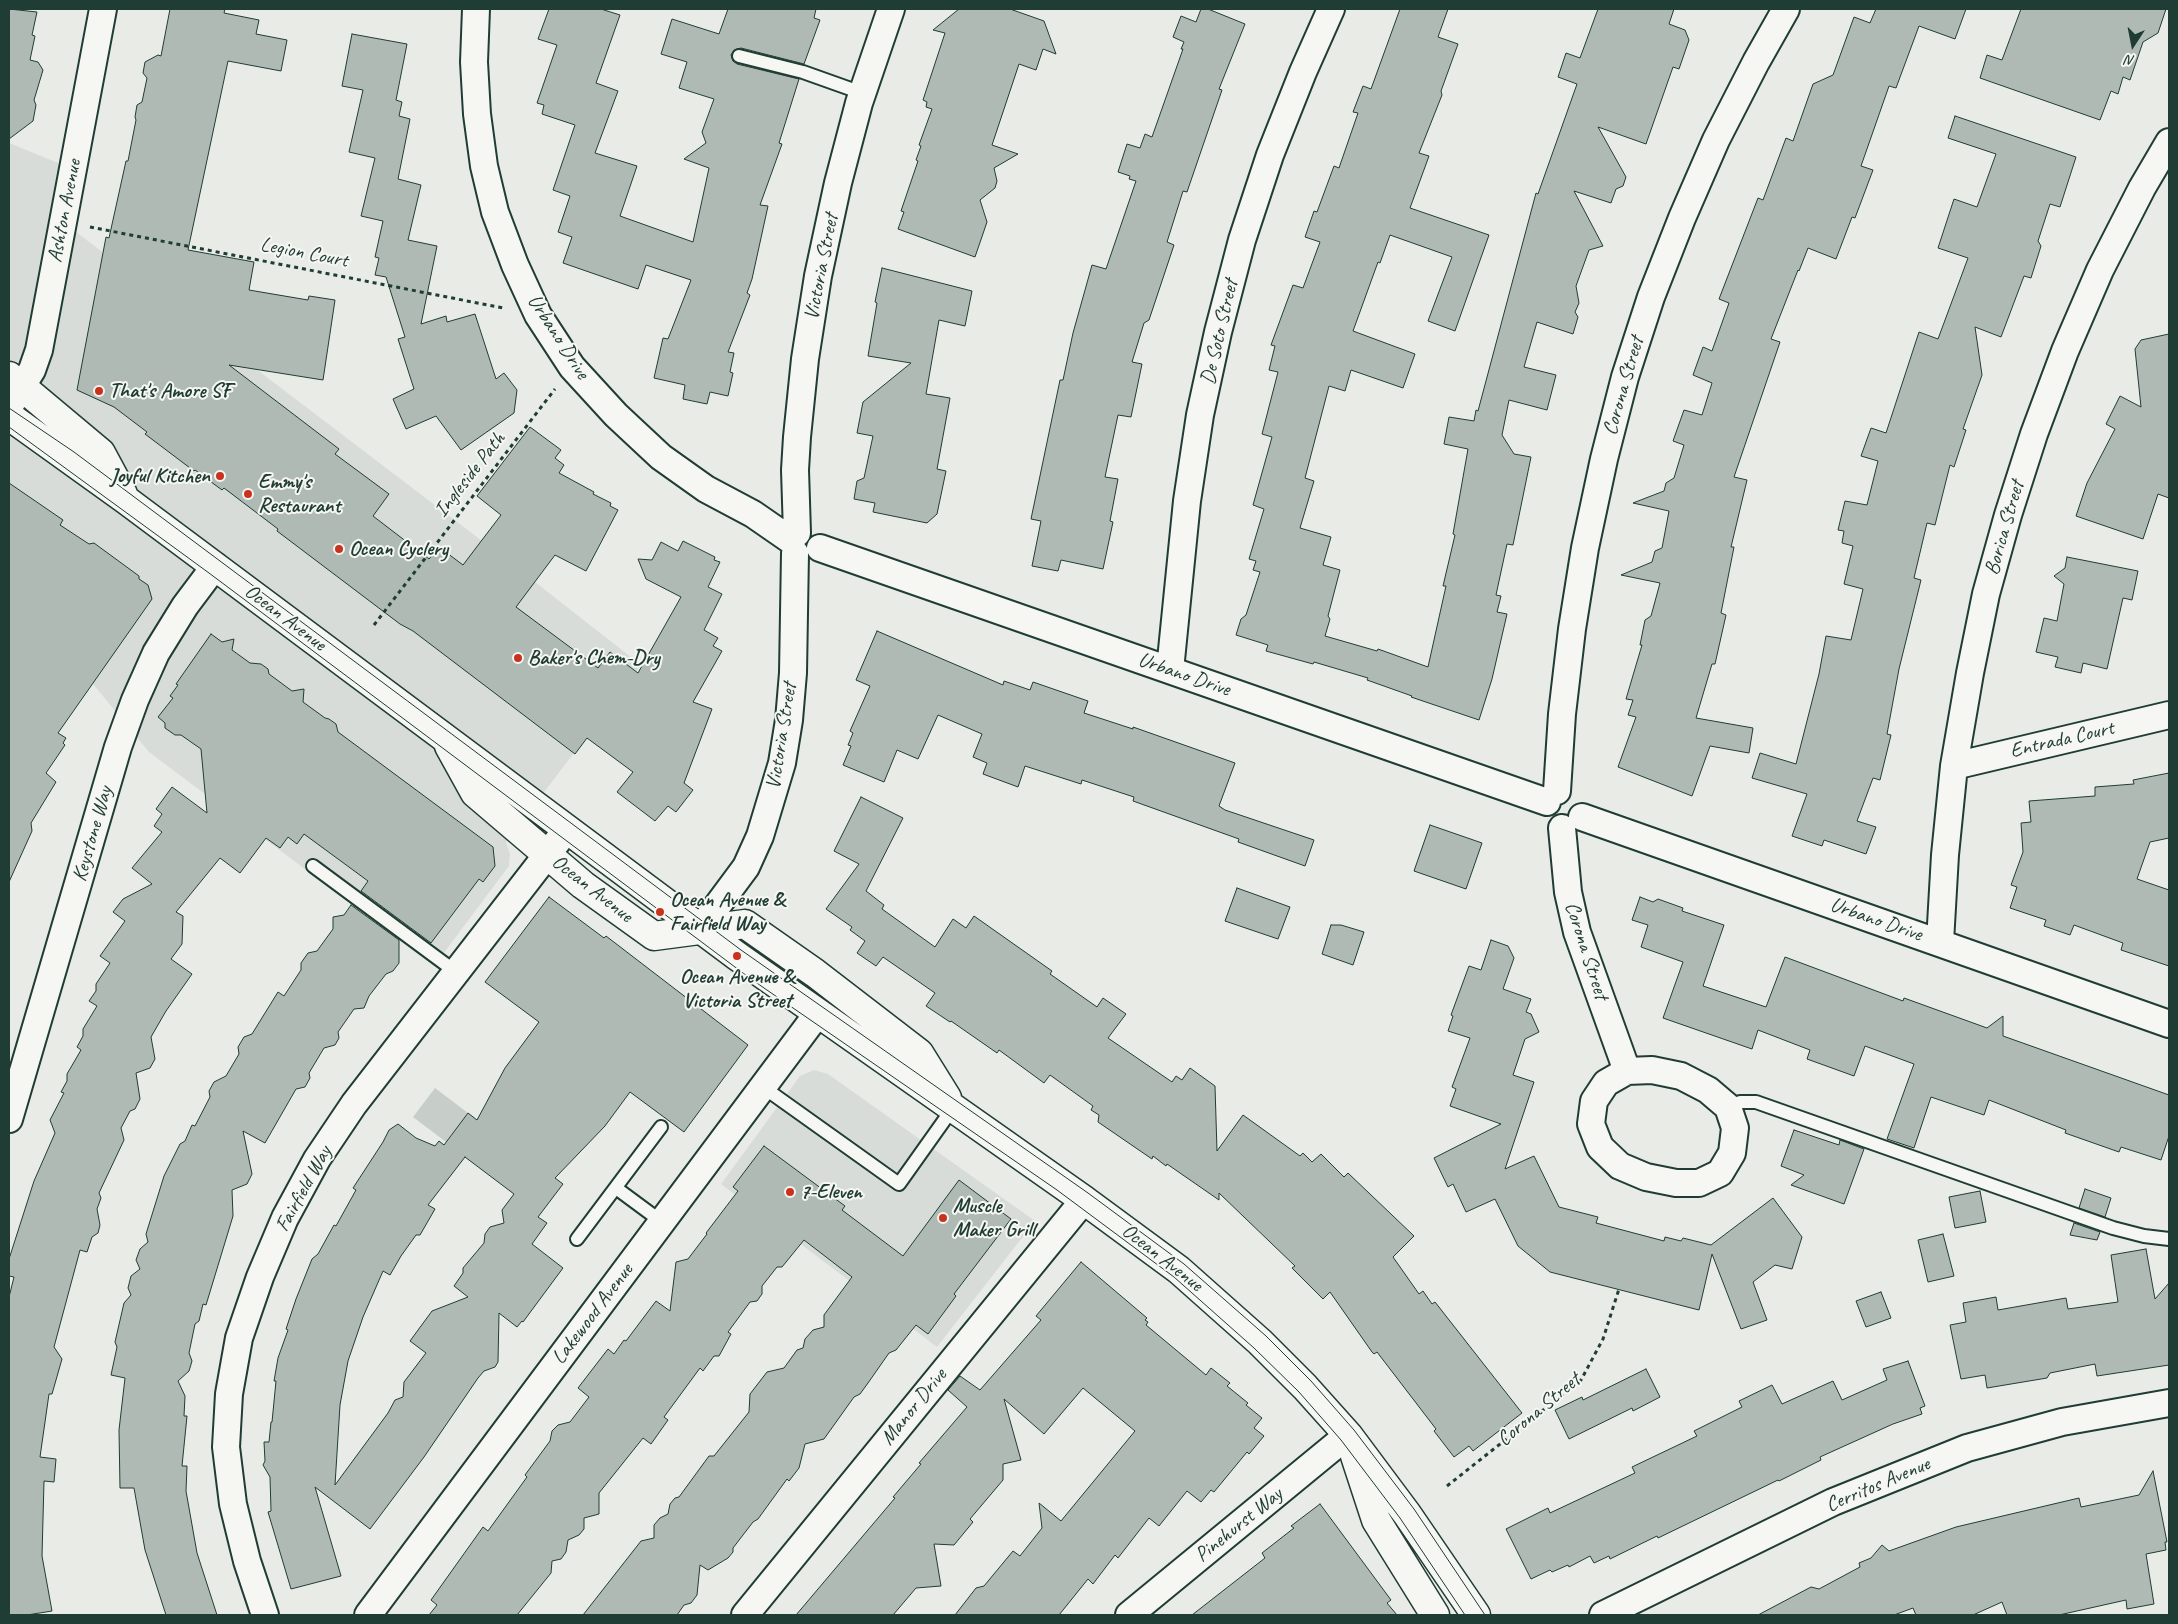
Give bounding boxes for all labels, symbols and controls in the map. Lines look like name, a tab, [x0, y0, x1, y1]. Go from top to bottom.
north arrow	[2108, 20, 2158, 70]
text: N	[2124, 51, 2136, 69]
street label: Ashton Avenue	[43, 157, 87, 265]
street label: Victoria Street	[799, 212, 845, 322]
street label: Legion Court	[258, 232, 350, 274]
street label: De Soto Street	[1196, 277, 1244, 387]
street label: Urbano Drive	[521, 290, 595, 384]
street label: Corona Street	[1598, 334, 1650, 438]
place label: That's Amore SF	[109, 378, 231, 404]
marker: That's Amore SF	[93, 385, 105, 397]
street label: Ingleside Path	[429, 427, 511, 523]
place label: Joyful Kitchen	[110, 463, 210, 489]
place label: Emmy's Restaurant	[258, 469, 340, 519]
marker: Joyful Kitchen	[214, 470, 226, 482]
street label: Borica Street	[1980, 478, 2030, 578]
marker: Emmy's Restaurant	[242, 488, 254, 500]
place label: Ocean Cyclery	[349, 536, 448, 562]
marker: Ocean Cyclery	[333, 543, 345, 555]
street label: Ocean Avenue	[239, 579, 331, 657]
place label: Baker's Chem-Dry	[528, 645, 660, 671]
street label: Urbano Drive	[1135, 647, 1233, 703]
marker: Baker's Chem-Dry	[512, 652, 524, 664]
street label: Victoria Street	[761, 681, 803, 791]
street label: Entrada Court	[2008, 716, 2116, 764]
street label: Keystone Way	[67, 784, 119, 884]
street label: Ocean Avenue	[546, 850, 638, 928]
place label: Ocean Avenue & Fairfield Way	[670, 887, 785, 937]
street label: Urbano Drive	[1827, 892, 1925, 948]
street label: Corona Street	[1558, 899, 1614, 1003]
marker: Ocean Avenue & Fairfield Way	[654, 906, 666, 918]
marker: Ocean Avenue & Victoria Street	[731, 950, 743, 962]
place label: Ocean Avenue & Victoria Street	[680, 964, 794, 1014]
street label: Fairfield Way	[270, 1142, 338, 1236]
place label: 7-Eleven	[800, 1179, 862, 1205]
marker: 7-Eleven	[784, 1186, 796, 1198]
place label: Muscle Maker Grill	[953, 1193, 1035, 1243]
marker: Muscle Maker Grill	[937, 1212, 949, 1224]
street label: Ocean Avenue	[1116, 1219, 1208, 1297]
street label: Lakewood Avenue	[547, 1259, 639, 1369]
street label: Manor Drive	[875, 1364, 953, 1450]
street label: Corona Street	[1492, 1368, 1586, 1452]
street label: Cerritos Avenue	[1822, 1452, 1934, 1518]
street label: Pinehurst Way	[1190, 1482, 1288, 1568]

